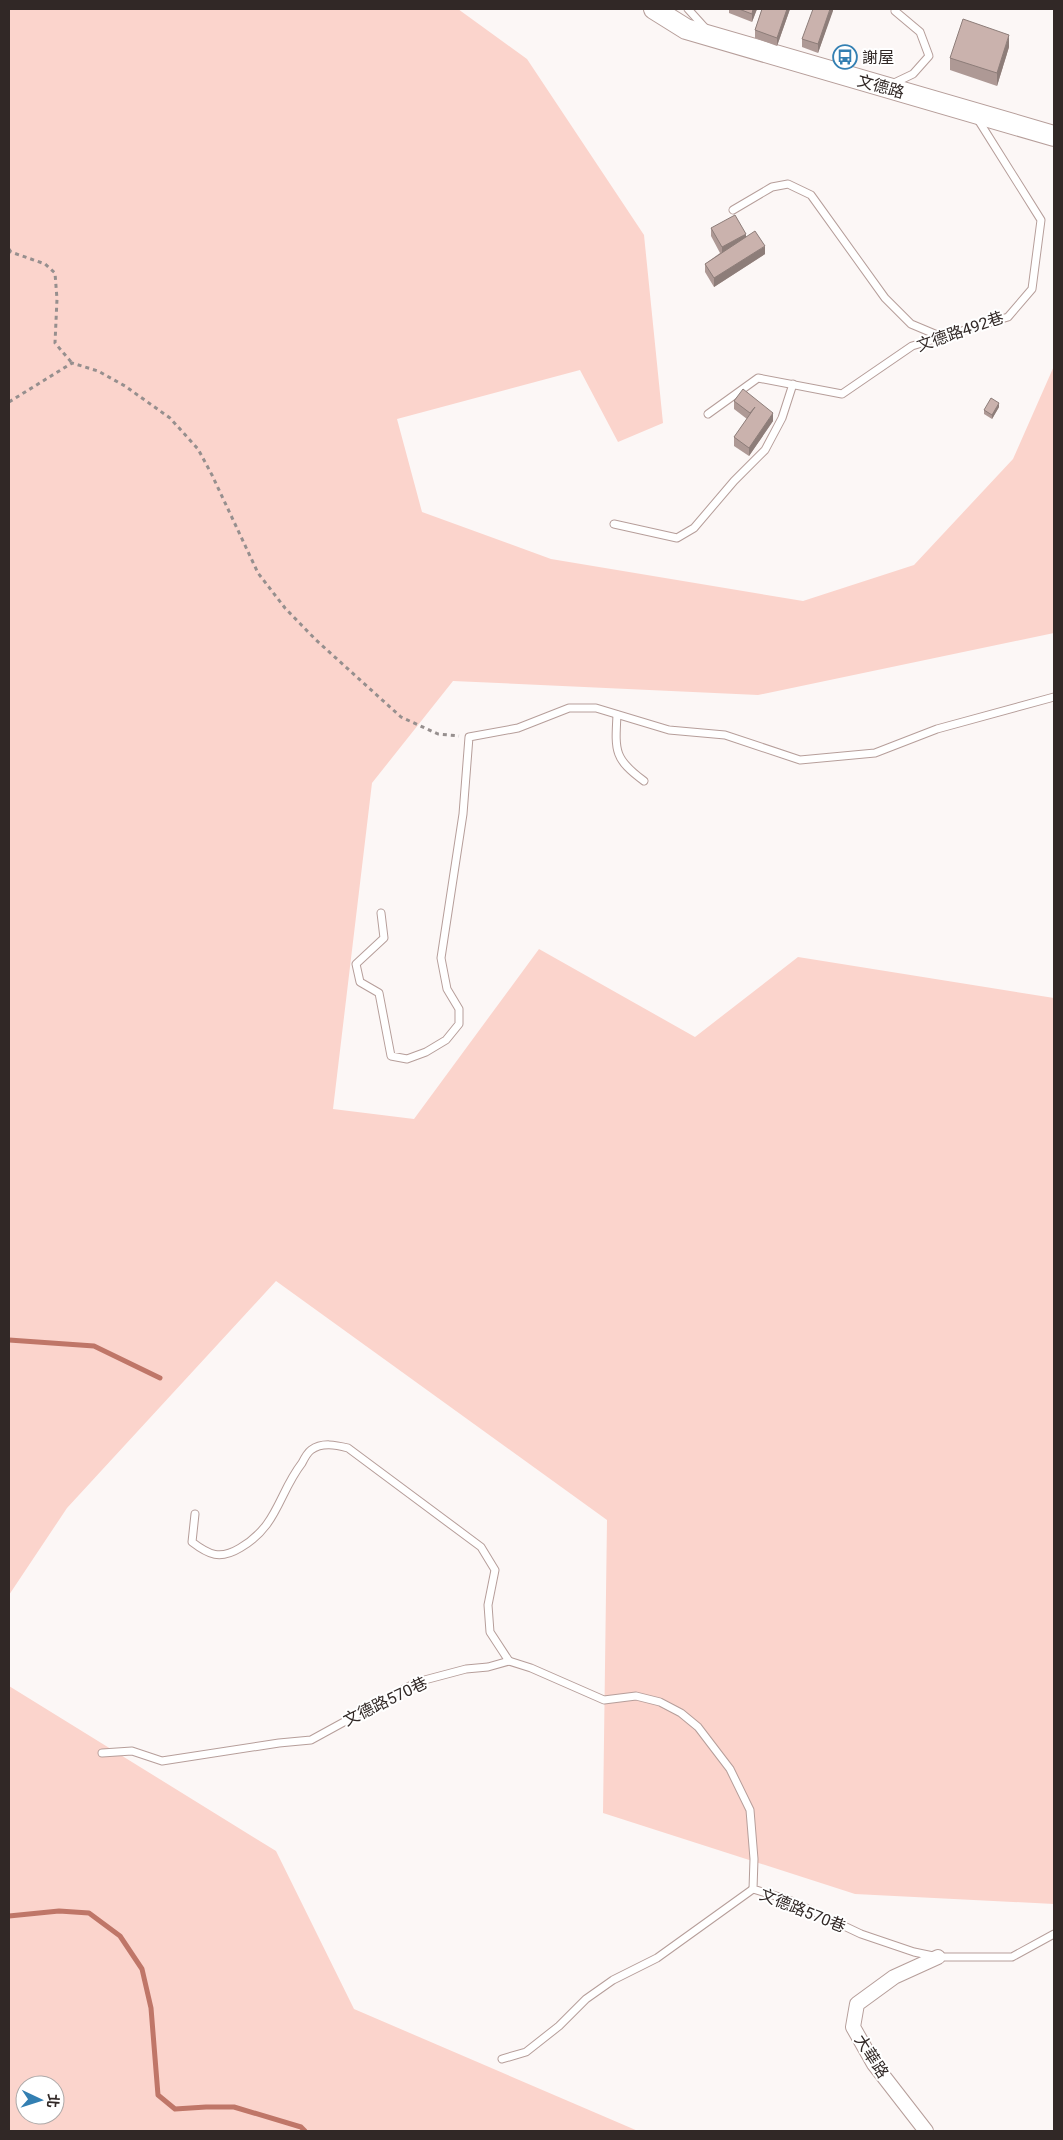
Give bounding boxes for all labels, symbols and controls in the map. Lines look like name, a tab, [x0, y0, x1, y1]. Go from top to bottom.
bus stop icon: 謝屋	[832, 44, 858, 70]
place label: 謝屋	[862, 48, 894, 67]
street label: 文德路	[855, 71, 907, 102]
street label: 文德路492巷	[914, 308, 1006, 355]
street label: 文德路570巷	[340, 1673, 430, 1730]
street label: 文德路570巷	[757, 1885, 849, 1936]
street label: 大華路	[851, 2031, 893, 2082]
north arrow	[15, 2075, 65, 2125]
text: 北	[44, 2093, 61, 2108]

